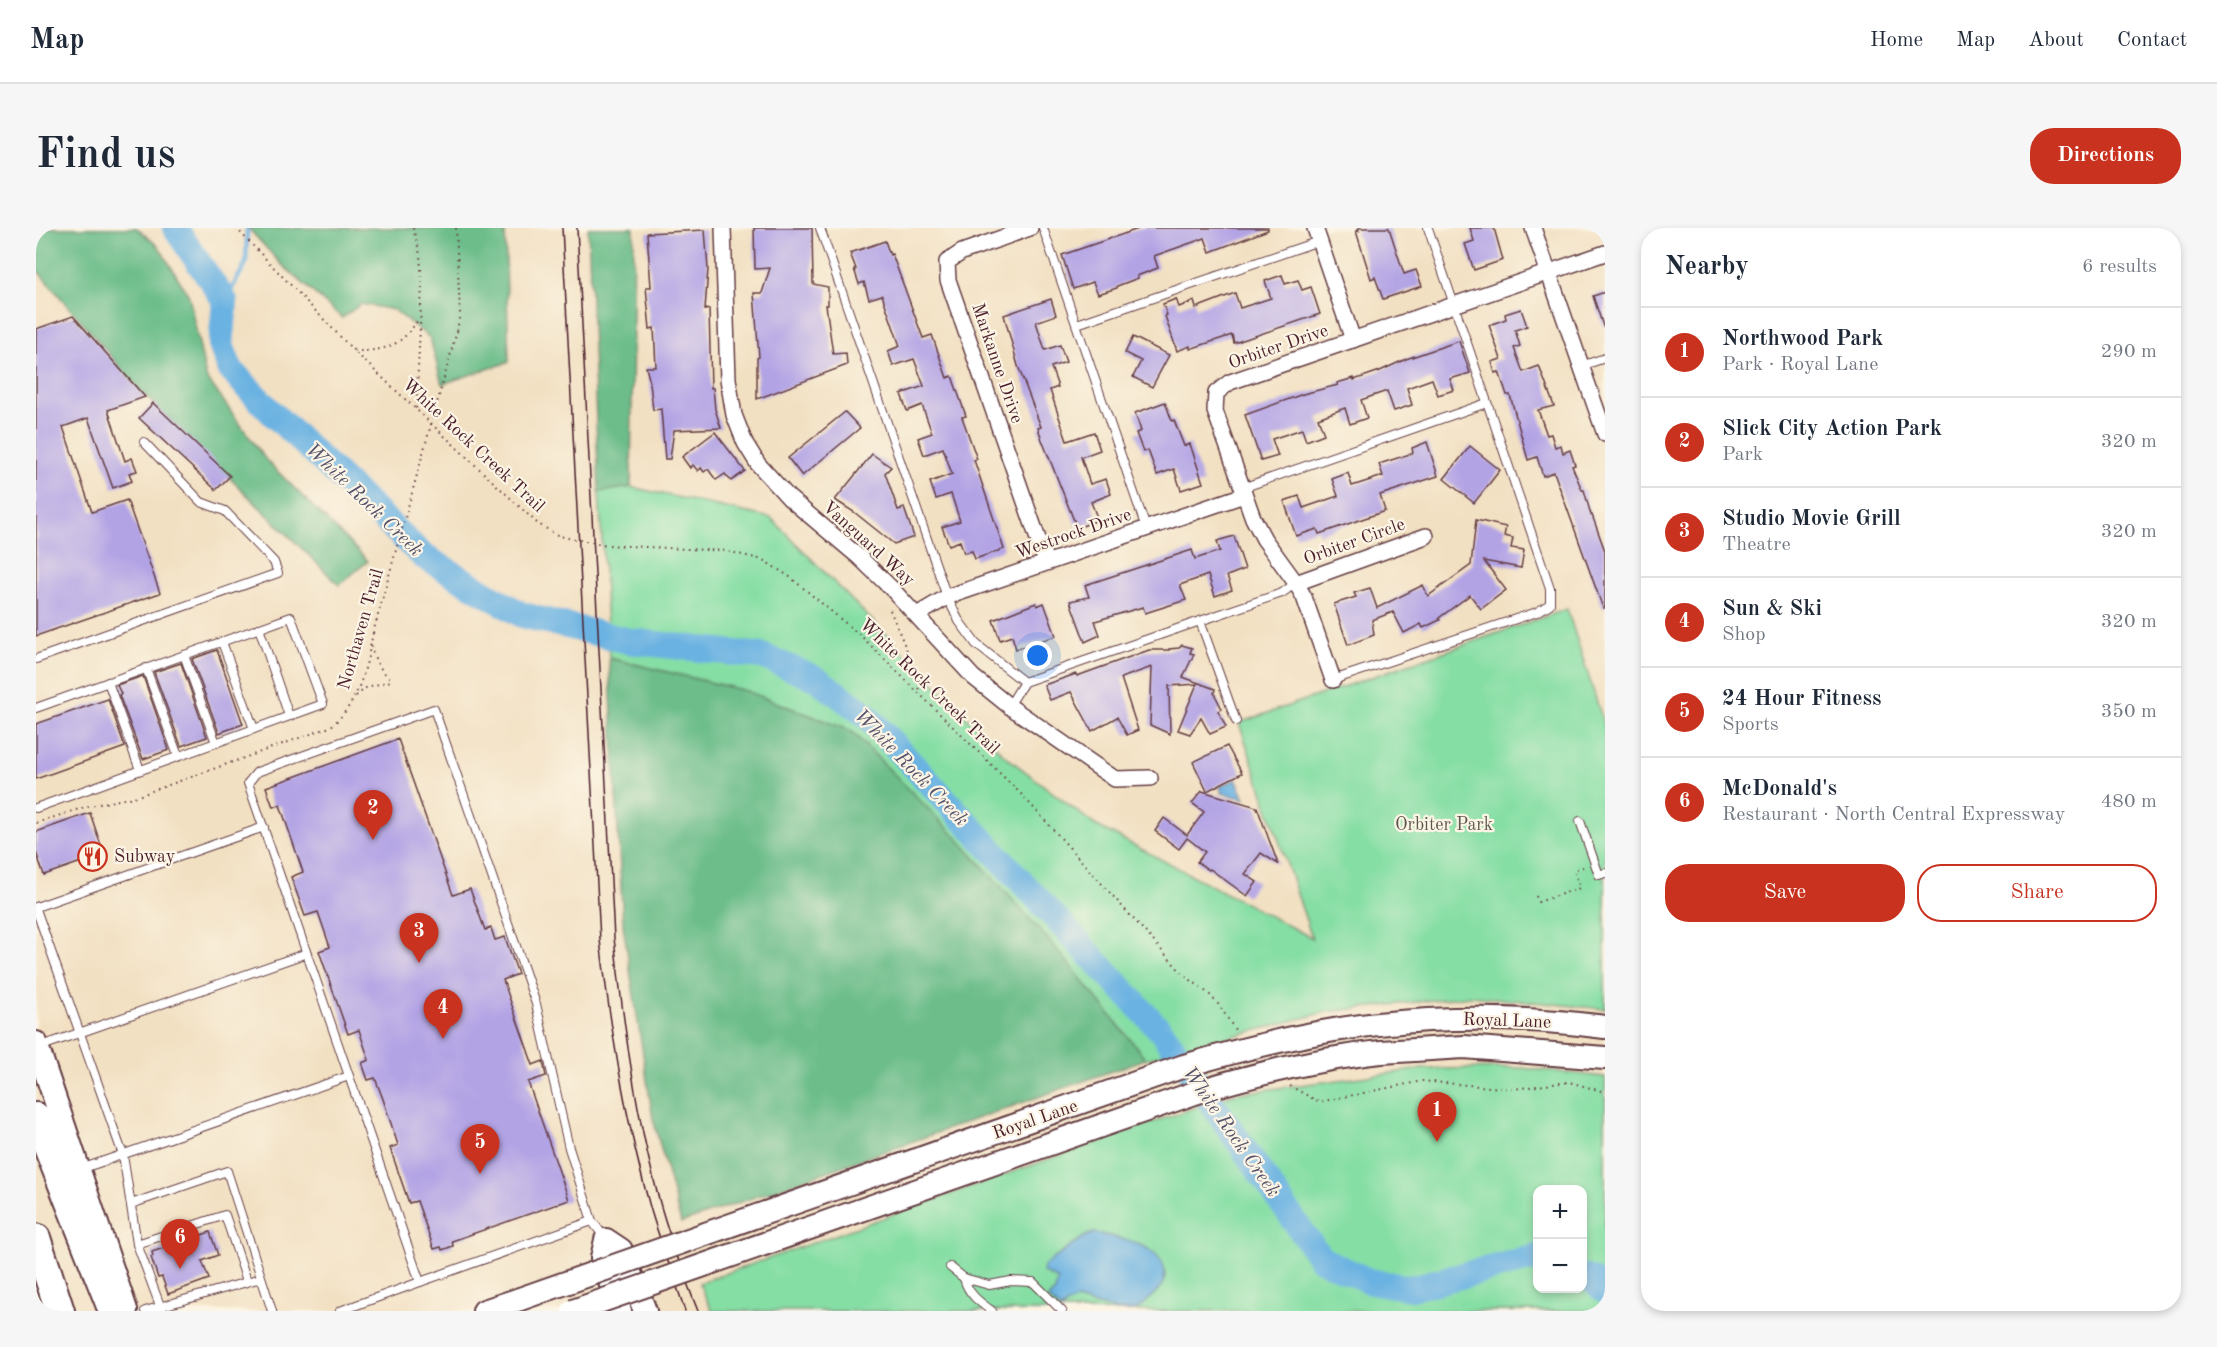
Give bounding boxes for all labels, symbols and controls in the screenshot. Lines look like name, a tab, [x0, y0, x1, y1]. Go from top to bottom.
text: Map	[30, 27, 84, 55]
text: Home	[1870, 30, 1923, 51]
text: Map	[1956, 30, 1995, 51]
text: About	[2028, 30, 2084, 51]
text: Contact	[2117, 30, 2187, 51]
button: Directions	[2030, 128, 2181, 184]
text: Find us	[36, 135, 175, 177]
text: Nearby	[1665, 254, 1749, 280]
text: 6 results	[2082, 257, 2157, 277]
street label: Markanne Drive	[968, 301, 1026, 426]
street label: Orbiter Drive	[1226, 321, 1331, 372]
text: Northwood Park	[1722, 328, 1883, 350]
text: 1	[1679, 342, 1690, 362]
text: 290 m	[2101, 342, 2157, 362]
text: Park · Royal Lane	[1722, 355, 1878, 375]
street label: White Rock Creek Trail	[399, 375, 548, 516]
text: Slick City Action Park	[1722, 418, 1942, 440]
text: 2	[1679, 432, 1690, 452]
text: 320 m	[2101, 432, 2157, 452]
water label: White Rock Creek	[301, 440, 426, 561]
text: Park	[1722, 445, 1763, 465]
street label: Vanguard Way	[819, 498, 918, 590]
street label: Westrock Drive	[1013, 506, 1134, 562]
text: Studio Movie Grill	[1722, 508, 1901, 530]
street label: Orbiter Circle	[1301, 515, 1407, 569]
text: 3	[1679, 522, 1690, 542]
text: 320 m	[2101, 522, 2157, 542]
text: Theatre	[1722, 535, 1791, 555]
street label: Northaven Trail	[335, 567, 387, 692]
text: Sun & Ski	[1722, 598, 1822, 620]
text: 4	[1679, 612, 1690, 632]
text: 320 m	[2101, 612, 2157, 632]
street label: White Rock Creek Trail	[856, 615, 1003, 758]
text: Shop	[1722, 625, 1766, 645]
your location	[1023, 641, 1052, 670]
text: 24 Hour Fitness	[1722, 688, 1882, 710]
text: 5	[1679, 702, 1690, 722]
text: 350 m	[2101, 702, 2157, 722]
water label: White Rock Creek	[850, 706, 972, 831]
text: Sports	[1722, 715, 1779, 735]
text: McDonald's	[1722, 778, 1837, 800]
pin: 2	[354, 790, 392, 840]
text: 6	[1679, 792, 1690, 812]
text: 480 m	[2101, 792, 2157, 812]
text: Restaurant · North Central Expressway	[1722, 805, 2065, 825]
park label: Orbiter Park	[1395, 816, 1493, 834]
restaurant icon: Subway	[77, 840, 109, 872]
place label: Subway	[114, 848, 176, 866]
button: Save	[1665, 864, 1905, 922]
button: Share	[1917, 864, 2157, 922]
pin: 3	[400, 914, 439, 963]
pin: 4	[424, 990, 462, 1039]
street label: Royal Lane	[1462, 1010, 1552, 1032]
water label: White Rock Creek	[1178, 1063, 1283, 1201]
pin: 1	[1418, 1092, 1456, 1142]
street label: Royal Lane	[991, 1097, 1080, 1143]
pin: 5	[460, 1124, 500, 1174]
map controls	[1533, 1185, 1587, 1293]
button: +	[1533, 1185, 1587, 1239]
pin: 6	[160, 1220, 200, 1269]
button: −	[1533, 1239, 1587, 1293]

